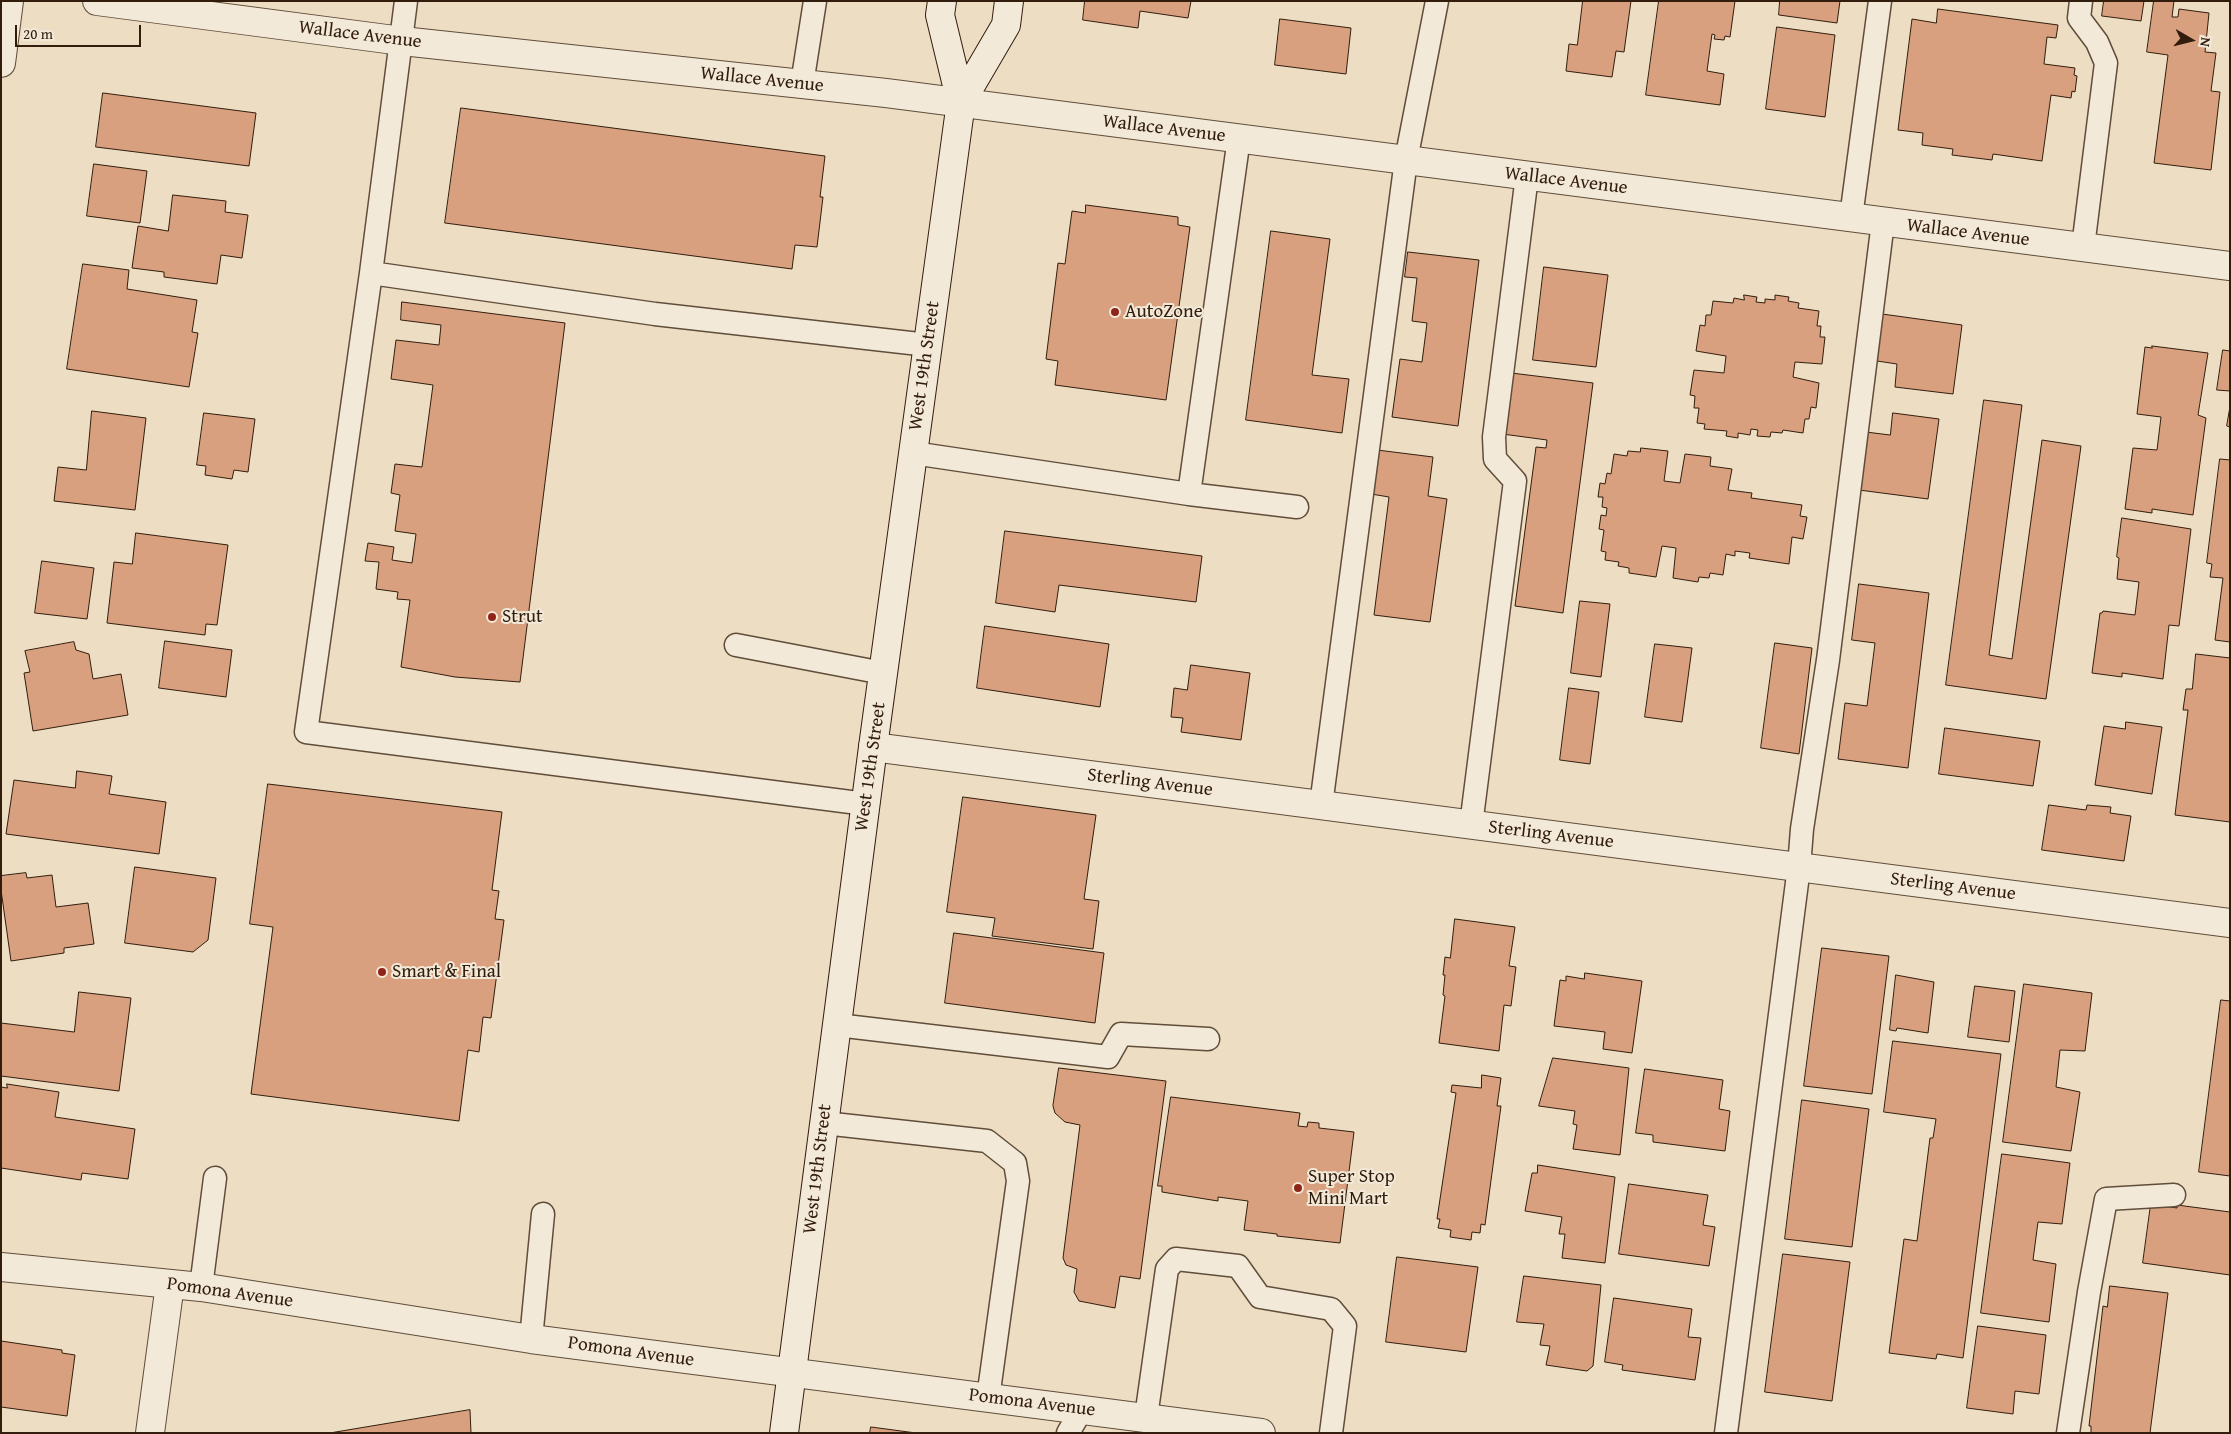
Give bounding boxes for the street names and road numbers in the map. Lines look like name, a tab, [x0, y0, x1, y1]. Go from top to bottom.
street label: Wallace Avenue	[297, 16, 423, 54]
street label: Wallace Avenue	[699, 62, 825, 98]
street label: Wallace Avenue	[1101, 110, 1227, 148]
street label: Wallace Avenue	[1503, 162, 1629, 200]
street label: Wallace Avenue	[1905, 214, 2031, 252]
street label: West 19th Street	[905, 300, 945, 432]
street label: West 19th Street	[851, 701, 891, 833]
street label: Sterling Avenue	[1086, 764, 1214, 802]
street label: Sterling Avenue	[1487, 816, 1615, 854]
street label: Sterling Avenue	[1889, 868, 2017, 906]
street label: West 19th Street	[799, 1103, 837, 1235]
street label: Pomona Avenue	[165, 1273, 295, 1313]
street label: Pomona Avenue	[566, 1332, 696, 1372]
street label: Pomona Avenue	[967, 1384, 1097, 1422]

